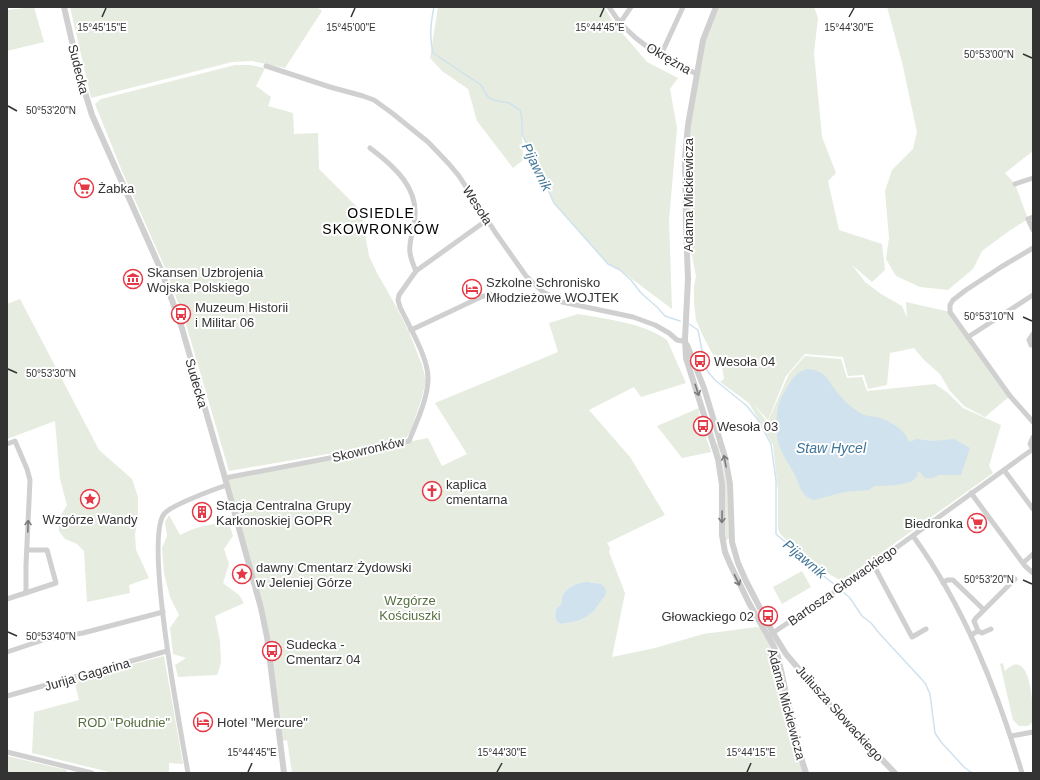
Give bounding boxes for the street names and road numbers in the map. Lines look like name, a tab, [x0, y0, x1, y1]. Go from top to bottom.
street label: Okrężna	[644, 40, 694, 78]
street label: Sudecka	[65, 43, 92, 96]
street label: Adama Mickiewicza	[681, 137, 696, 252]
street label: Wesoła	[460, 183, 496, 228]
street label: Sudecka	[182, 357, 211, 410]
street label: Skowronków	[331, 434, 406, 465]
street label: Bartosza Głowackiego	[785, 542, 900, 629]
street label: Adama Mickiewicza	[764, 647, 809, 762]
street label: Jurija Gagarina	[43, 655, 132, 694]
street label: Juliusza Słowackiego	[793, 662, 887, 764]

